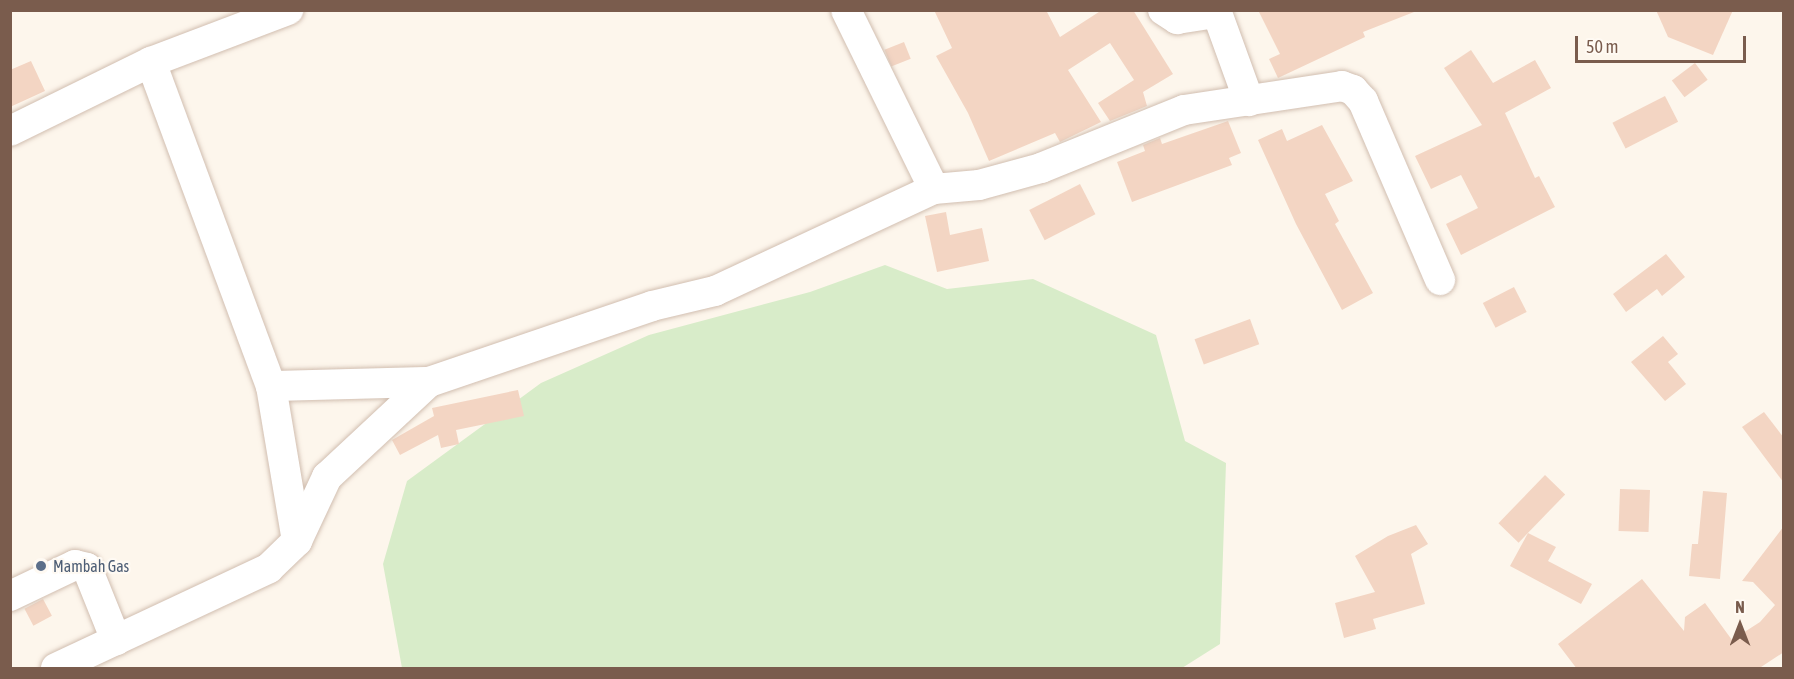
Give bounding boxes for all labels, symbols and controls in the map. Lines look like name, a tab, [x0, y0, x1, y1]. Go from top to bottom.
scale bar	[1578, 24, 1749, 62]
text: 50 m	[1586, 36, 1618, 57]
place label: Mambah Gas	[53, 556, 129, 576]
marker: Mambah Gas	[34, 559, 48, 573]
north arrow	[1710, 595, 1770, 655]
text: N	[1735, 598, 1745, 616]

